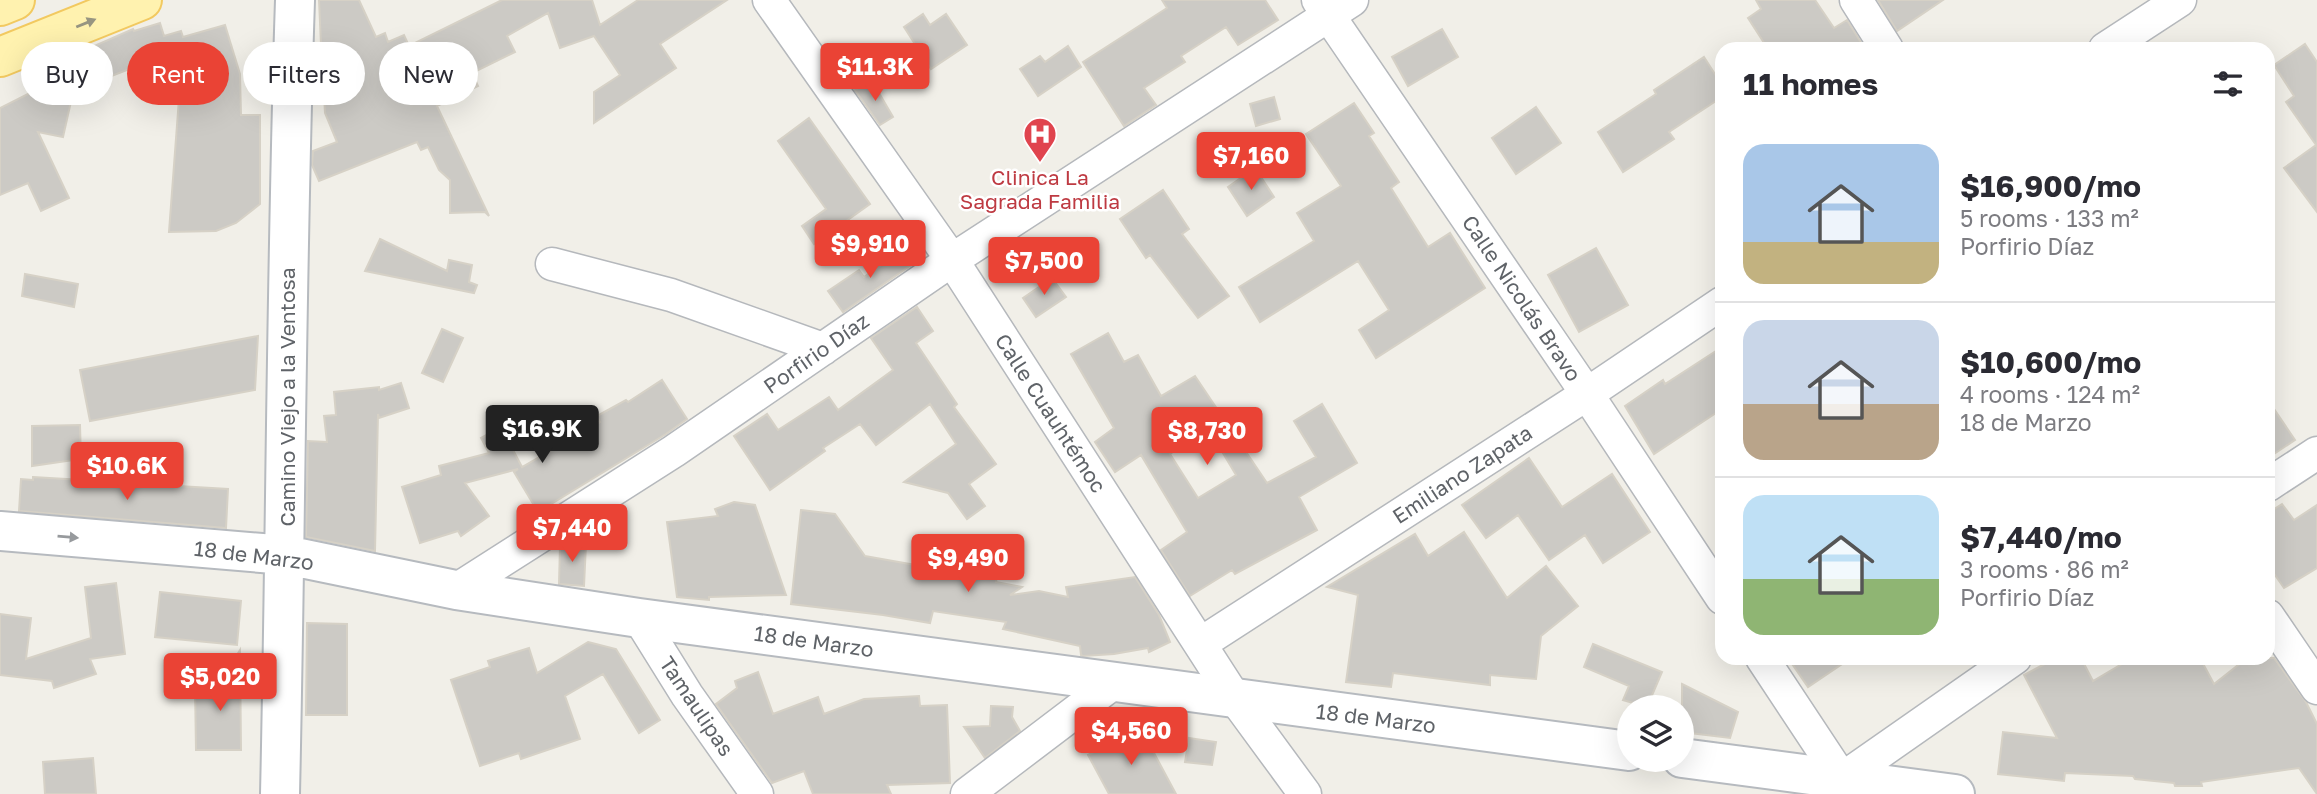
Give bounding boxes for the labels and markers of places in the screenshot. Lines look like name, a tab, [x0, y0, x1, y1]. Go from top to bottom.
pin: $11.3K	[818, 43, 932, 103]
hospital icon: Clinica La Sagrada Familia	[1021, 115, 1059, 164]
pin: $7,160	[1194, 132, 1308, 192]
place label: Clinica La Sagrada Familia	[960, 164, 1120, 214]
pin: $9,910	[813, 220, 927, 280]
pin: $7,500	[987, 238, 1101, 297]
pin: $16.9K	[485, 406, 599, 465]
pin: $8,730	[1150, 407, 1264, 467]
pin: $10.6K	[70, 442, 184, 502]
pin: $7,440	[515, 504, 629, 564]
pin: $9,490	[911, 534, 1025, 594]
pin: $5,020	[163, 654, 277, 713]
pin: $4,560	[1074, 708, 1188, 767]

